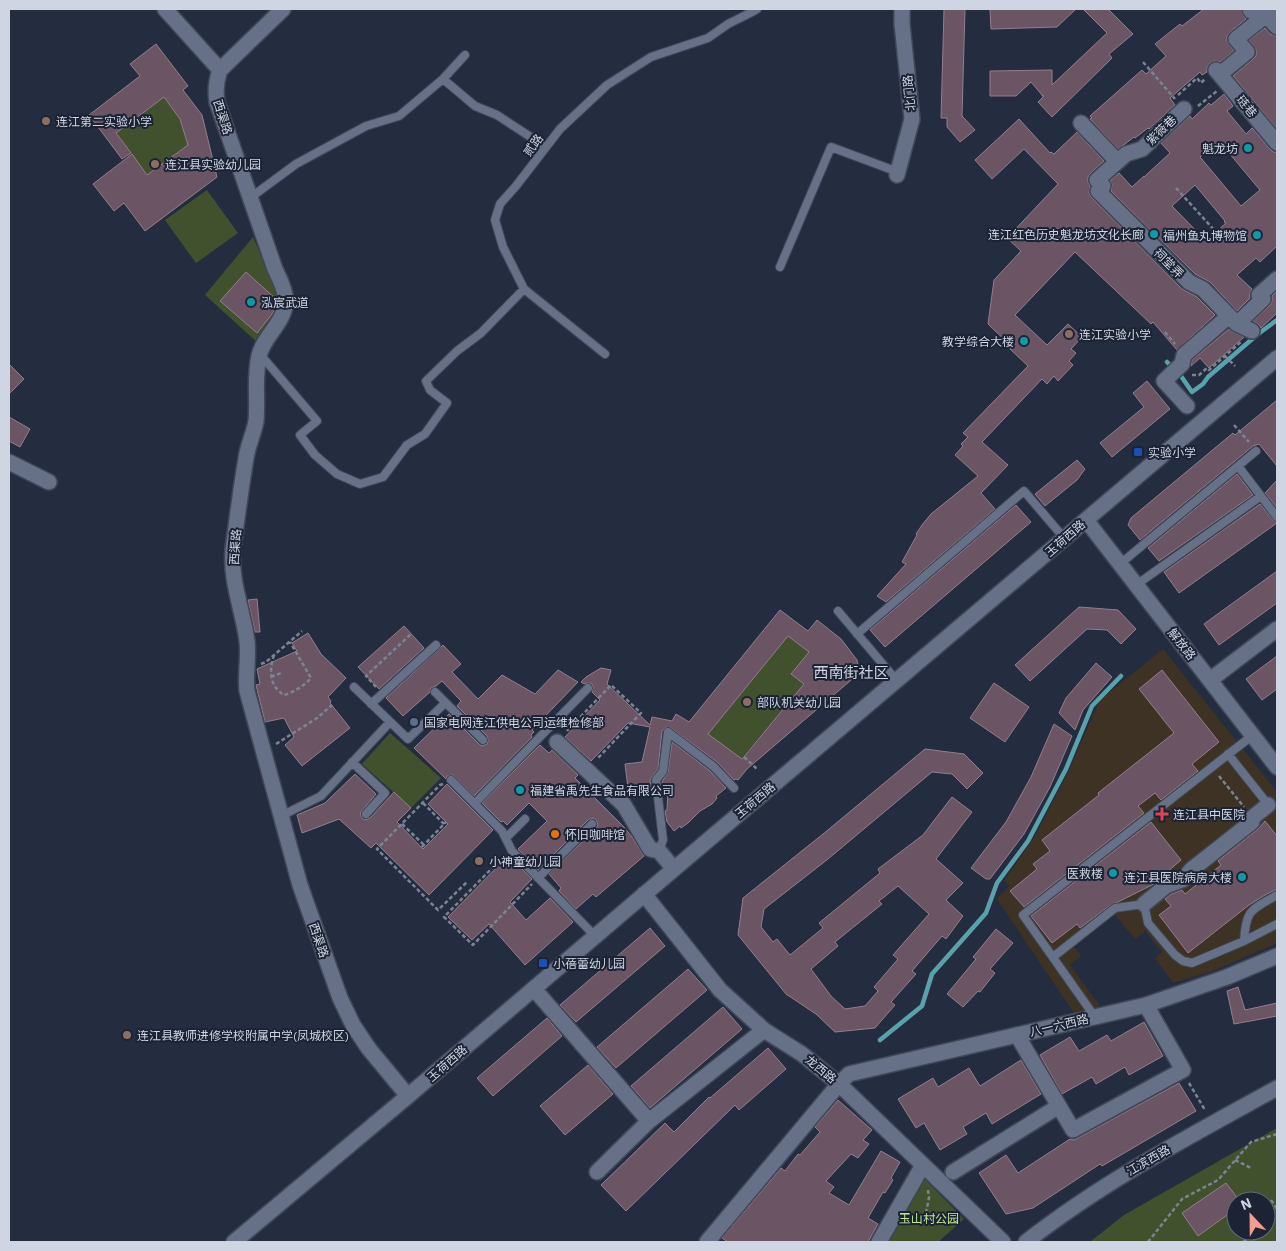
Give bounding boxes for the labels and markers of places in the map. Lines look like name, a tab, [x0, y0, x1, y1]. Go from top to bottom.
place label: 连江第二实验小学	[56, 114, 152, 129]
marker: 连江第二实验小学	[40, 115, 52, 127]
place label: 魁龙坊	[1202, 141, 1238, 156]
marker: 魁龙坊	[1242, 142, 1254, 154]
place label: 连江县实验幼儿园	[165, 157, 261, 172]
marker: 连江县实验幼儿园	[149, 158, 161, 170]
place label: 连江红色历史魁龙坊文化长廊	[988, 227, 1144, 242]
marker: 连江红色历史魁龙坊文化长廊	[1148, 228, 1160, 240]
place label: 福州鱼丸博物馆	[1163, 228, 1247, 243]
marker: 福州鱼丸博物馆	[1251, 229, 1263, 241]
place label: 泓宸武道	[261, 295, 309, 310]
marker: 泓宸武道	[245, 296, 257, 308]
place label: 连江实验小学	[1079, 327, 1151, 342]
marker: 连江实验小学	[1063, 328, 1075, 340]
place label: 教学综合大楼	[942, 334, 1014, 349]
marker: 教学综合大楼	[1018, 335, 1030, 347]
place label: 实验小学	[1148, 445, 1196, 460]
marker: 实验小学	[1132, 446, 1144, 458]
place label: 部队机关幼儿园	[757, 695, 841, 710]
marker: 部队机关幼儿园	[741, 696, 753, 708]
place label: 国家电网连江供电公司运维检修部	[424, 715, 604, 730]
marker: 国家电网连江供电公司运维检修部	[408, 716, 420, 728]
place label: 福建省禹先生食品有限公司	[530, 783, 674, 798]
marker: 福建省禹先生食品有限公司	[514, 784, 526, 796]
marker: 连江县中医院	[1155, 807, 1169, 821]
place label: 连江县中医院	[1173, 807, 1245, 822]
place label: 怀旧咖啡馆	[565, 827, 625, 842]
marker: 怀旧咖啡馆	[549, 828, 561, 840]
place label: 小神童幼儿园	[489, 854, 561, 869]
marker: 小神童幼儿园	[473, 855, 485, 867]
place label: 医救楼	[1067, 866, 1103, 881]
marker: 医救楼	[1107, 867, 1119, 879]
place label: 连江县医院病房大楼	[1124, 870, 1232, 885]
marker: 连江县医院病房大楼	[1236, 871, 1248, 883]
place label: 小蓓蕾幼儿园	[553, 956, 625, 971]
marker: 小蓓蕾幼儿园	[537, 957, 549, 969]
place label: 连江县教师进修学校附属中学(凤城校区)	[137, 1028, 349, 1043]
marker: 连江县教师进修学校附属中学(凤城校区)	[121, 1029, 133, 1041]

